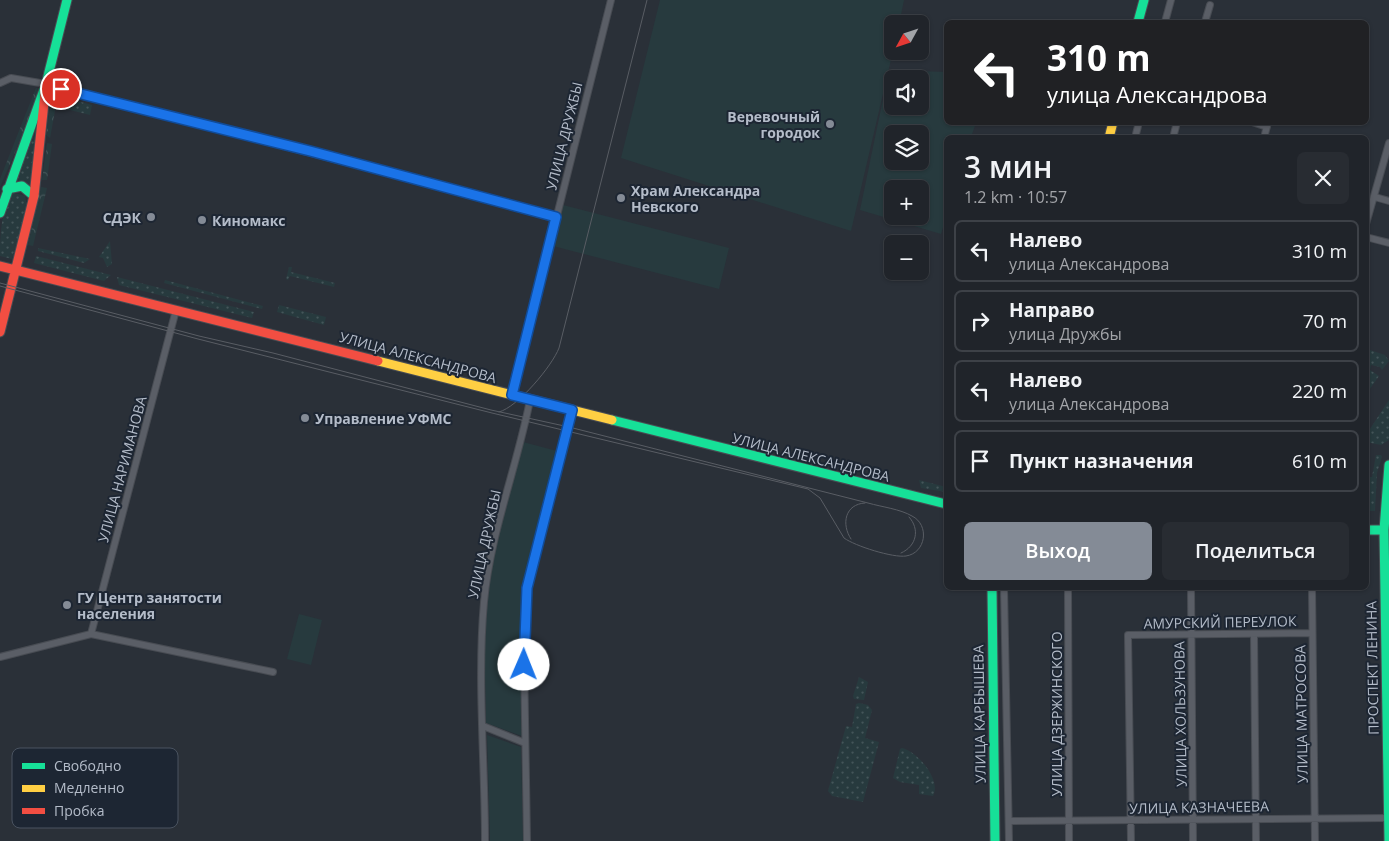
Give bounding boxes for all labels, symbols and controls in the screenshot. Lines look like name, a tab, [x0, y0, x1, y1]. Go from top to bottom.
north arrow	[884, 15, 929, 60]
map controls	[884, 15, 929, 280]
text: 310 m	[1047, 34, 1151, 81]
icon: left	[964, 40, 1029, 105]
pin	[40, 68, 82, 110]
button: sound	[884, 70, 929, 115]
icon: arrive	[47, 75, 75, 103]
text: улица Александрова	[1047, 79, 1267, 109]
street label: УЛИЦА ДРУЖБЫ	[541, 80, 587, 192]
place label: Веревочный городок	[727, 107, 820, 142]
marker: Веревочный городок	[824, 118, 836, 130]
button: layers	[884, 125, 929, 170]
text: 3 мин	[964, 146, 1052, 187]
button: close	[1297, 152, 1349, 204]
button: +	[884, 180, 929, 225]
place label: Храм Александра Невского	[631, 181, 760, 216]
text: 1.2 km · 10:57	[964, 186, 1067, 208]
marker: Храм Александра Невского	[615, 192, 627, 204]
place label: СДЭК	[103, 208, 142, 227]
marker: СДЭК	[145, 211, 157, 223]
place label: Киномакс	[212, 211, 286, 230]
marker: Киномакс	[196, 214, 208, 226]
text: Налево	[1009, 227, 1082, 253]
button: −	[884, 235, 929, 280]
icon: left	[966, 237, 994, 265]
text: 310 m	[1292, 238, 1347, 264]
text: улица Александрова	[1009, 253, 1169, 275]
text: Направо	[1009, 297, 1095, 323]
icon: right	[966, 307, 994, 335]
text: 70 m	[1303, 308, 1347, 334]
text: улица Дружбы	[1009, 323, 1122, 345]
street label: УЛИЦА АЛЕКСАНДРОВА	[337, 327, 499, 387]
text: Налево	[1009, 367, 1082, 393]
icon: left	[966, 377, 994, 405]
text: 220 m	[1292, 378, 1347, 404]
text: улица Александрова	[1009, 393, 1169, 415]
street label: УЛИЦА НАРИМАНОВА	[93, 394, 151, 544]
place label: Управление УФМС	[315, 409, 452, 428]
marker: Управление УФМС	[299, 412, 311, 424]
street label: УЛИЦА АЛЕКСАНДРОВА	[730, 428, 892, 486]
icon: arrive	[966, 447, 994, 475]
text: Пункт назначения	[1009, 448, 1194, 474]
text: 610 m	[1292, 448, 1347, 474]
street label: УЛИЦА ДРУЖБЫ	[463, 488, 505, 600]
button: Выход	[964, 522, 1152, 580]
button: Поделиться	[1162, 522, 1349, 580]
place label: ГУ Центр занятости населения	[77, 588, 222, 623]
marker: ГУ Центр занятости населения	[61, 599, 73, 611]
street label: ПРОСПЕКТ ЛЕНИНА	[1361, 601, 1383, 735]
street label: АМУРСКИЙ ПЕРЕУЛОК	[1143, 611, 1297, 633]
street label: УЛИЦА ДЗЕРЖИНСКОГО	[1047, 631, 1066, 797]
position arrow	[497, 638, 549, 690]
street label: УЛИЦА ХОЛЬЗУНОВА	[1169, 641, 1191, 787]
street label: УЛИЦА КАРБЫШЕВА	[968, 645, 990, 783]
street label: УЛИЦА МАТРОСОВА	[1290, 645, 1312, 783]
legend	[12, 748, 178, 828]
text: Свободно	[54, 756, 121, 775]
text: Медленно	[54, 778, 125, 797]
street label: УЛИЦА КАЗНАЧЕЕВА	[1129, 796, 1269, 818]
text: Пробка	[54, 801, 105, 820]

